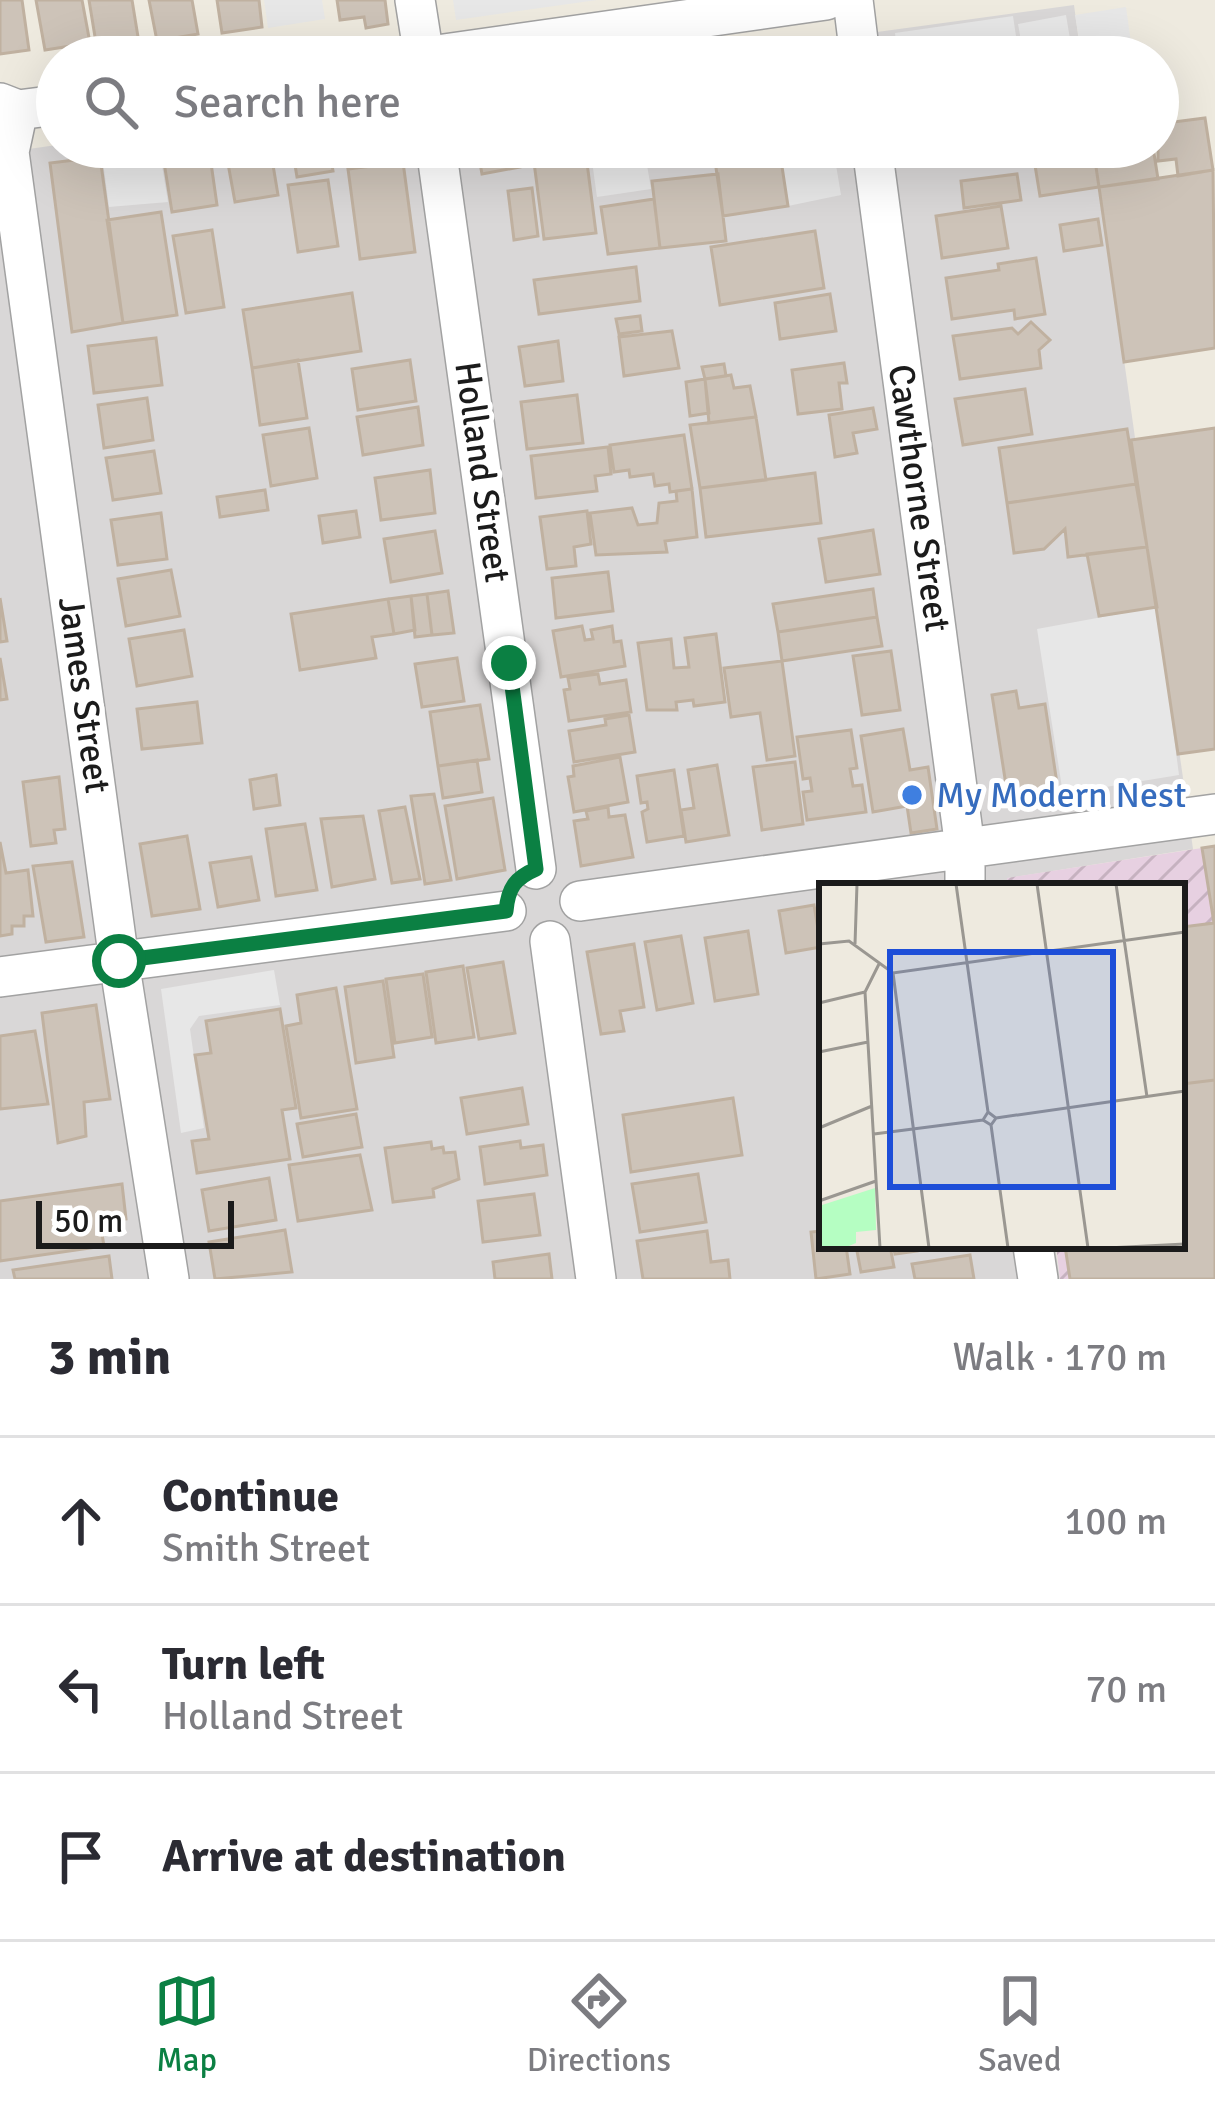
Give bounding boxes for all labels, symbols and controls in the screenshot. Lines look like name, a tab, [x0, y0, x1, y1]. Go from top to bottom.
search box	[36, 36, 1179, 168]
icon: search	[78, 69, 144, 135]
text: Search here	[174, 75, 401, 130]
street label: Holland Street	[444, 359, 520, 585]
street label: Cawthorne Street	[878, 361, 960, 635]
street label: James Street	[48, 594, 120, 796]
route end	[482, 636, 536, 690]
place label: My Modern Nest	[936, 773, 1186, 818]
marker: My Modern Nest	[899, 782, 925, 808]
inset map	[819, 883, 1185, 1249]
route start	[92, 934, 146, 988]
scale bar	[36, 1195, 234, 1248]
text: 50 m	[54, 1201, 123, 1242]
text: 3 min	[48, 1326, 171, 1389]
text: Walk · 170 m	[953, 1333, 1167, 1381]
text: Continue	[162, 1469, 339, 1524]
icon: ahead	[48, 1488, 114, 1554]
text: 100 m	[1064, 1497, 1167, 1545]
text: Smith Street	[162, 1524, 370, 1572]
text: Turn left	[162, 1637, 325, 1692]
icon: left	[48, 1656, 114, 1722]
text: 70 m	[1085, 1665, 1167, 1713]
text: Holland Street	[162, 1692, 403, 1740]
icon: arrive	[48, 1824, 114, 1890]
text: Arrive at destination	[162, 1829, 566, 1884]
tab: Map	[154, 1968, 220, 2081]
tab: Directions	[527, 1968, 671, 2081]
tab: Saved	[978, 1968, 1061, 2081]

